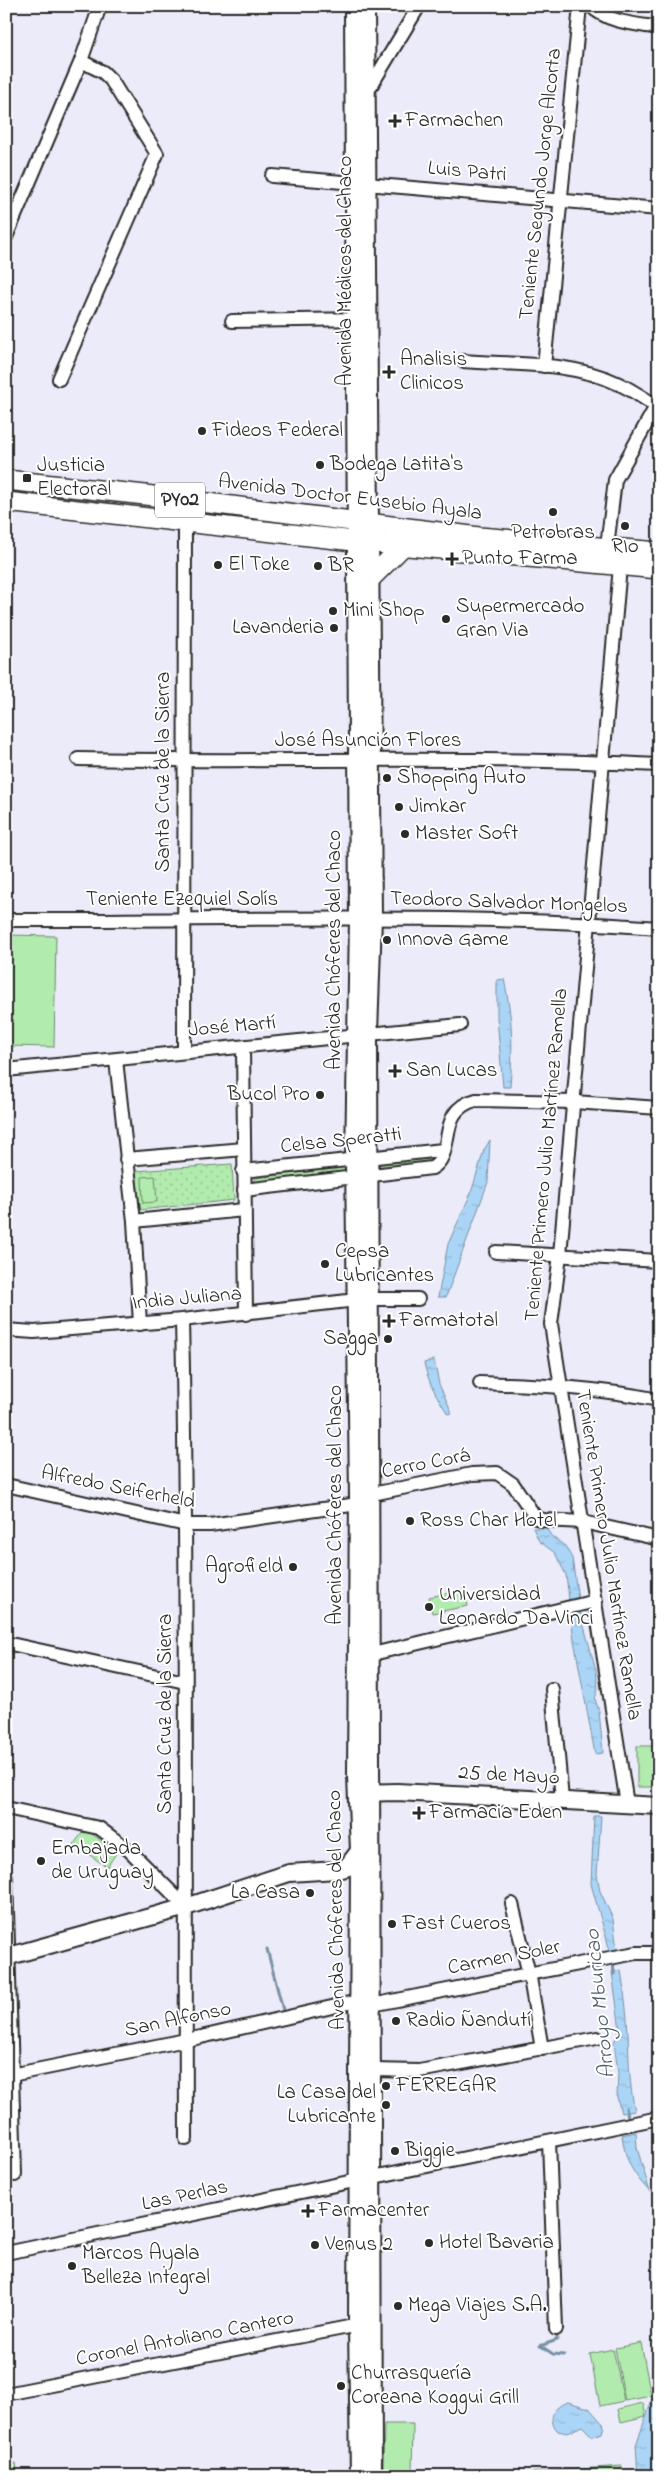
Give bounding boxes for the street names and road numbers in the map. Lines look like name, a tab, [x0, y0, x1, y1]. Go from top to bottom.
street label: Teniente Segundo Jorge Alcorta	[512, 47, 572, 322]
street label: Luis Patri	[426, 154, 508, 190]
street label: Avenida Médicos del Chaco	[331, 156, 361, 386]
street label: Avenida Doctor Eusebio Ayala	[216, 467, 484, 531]
road number: PY02	[155, 482, 205, 518]
street label: Santa Cruz de la Sierra	[149, 672, 179, 872]
street label: José Asunción Flores	[275, 726, 461, 756]
street label: Avenida Chóferes del Chaco	[320, 830, 350, 1070]
street label: Teodoro Salvador Mongelos	[389, 884, 628, 924]
street label: Teniente Ezequiel Solís	[86, 885, 278, 915]
street label: Teniente Primero Julio Martínez Ramella	[517, 987, 577, 1323]
street label: José Martí	[187, 1008, 277, 1046]
street label: Celsa Speratti	[279, 1120, 403, 1162]
street label: India Juliana	[131, 1279, 243, 1319]
street label: Avenida Chóferes del Chaco	[321, 1385, 351, 1625]
street label: Teniente Primero Julio Martínez Ramella	[567, 1387, 649, 1723]
street label: Cerro Corá	[379, 1441, 473, 1487]
street label: Alfredo Seiferheld	[38, 1458, 198, 1518]
street label: Santa Cruz de la Sierra	[151, 1614, 181, 1814]
street label: 25 de Mayo	[457, 1758, 561, 1796]
street label: Avenida Chóferes del Chaco	[320, 1790, 354, 2030]
street label: Carmen Soler	[445, 1932, 563, 1984]
street label: San Alfonso	[122, 1994, 234, 2046]
street label: Las Perlas	[139, 2172, 231, 2220]
street label: Coronel Antoliano Cantero	[73, 2303, 297, 2375]

